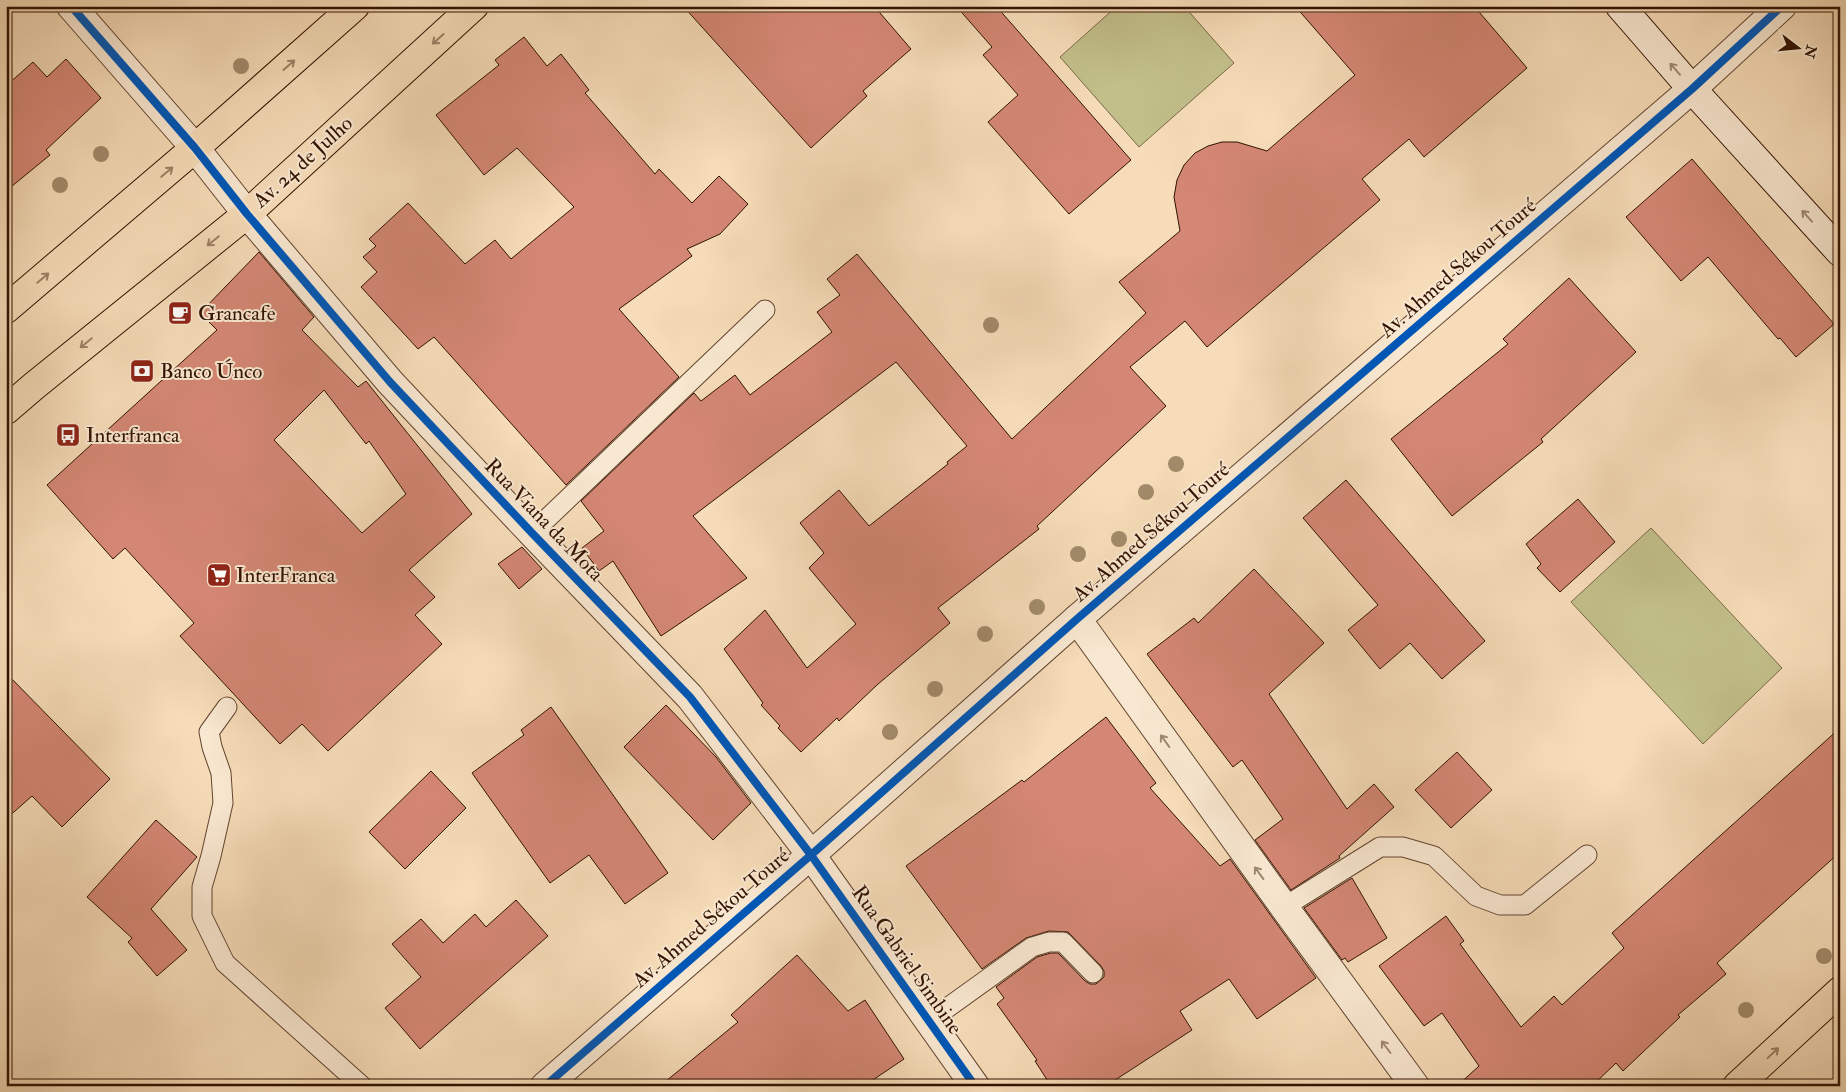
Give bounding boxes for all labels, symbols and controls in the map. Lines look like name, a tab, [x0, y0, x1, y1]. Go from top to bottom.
north arrow	[1774, 22, 1824, 72]
one-way arrow	[431, 33, 444, 45]
text: N	[1800, 42, 1820, 60]
one-way arrow	[283, 59, 296, 71]
one-way arrow	[1669, 63, 1680, 76]
street label: Av. 24 de Julho	[247, 110, 359, 215]
one-way arrow	[160, 167, 173, 178]
street label: Av. Ahmed Sékou Touré	[1373, 192, 1542, 344]
one-way arrow	[1801, 209, 1813, 222]
one-way arrow	[206, 236, 219, 247]
one-way arrow	[37, 272, 50, 283]
cafe icon: Grancafe	[167, 300, 193, 326]
place label: Grancafe	[198, 300, 276, 327]
one-way arrow	[80, 338, 93, 349]
bank icon: Banco Únco	[129, 358, 155, 384]
place label: Banco Únco	[160, 358, 262, 385]
bus stop icon: Interfranca	[55, 422, 81, 448]
place label: Interfranca	[86, 422, 180, 449]
street label: Rua Viana da Mota	[479, 453, 610, 587]
street label: Av. Ahmed Sékou Touré	[1066, 456, 1235, 608]
supermarket icon: InterFranca	[206, 562, 232, 588]
place label: InterFranca	[236, 562, 336, 589]
one-way arrow	[1159, 735, 1170, 748]
street label: Av. Ahmed Sékou Touré	[626, 842, 795, 994]
one-way arrow	[1254, 867, 1265, 880]
street label: Rua Gabriel Simbine	[845, 880, 969, 1040]
one-way arrow	[1381, 1041, 1392, 1054]
one-way arrow	[1767, 1047, 1779, 1059]

